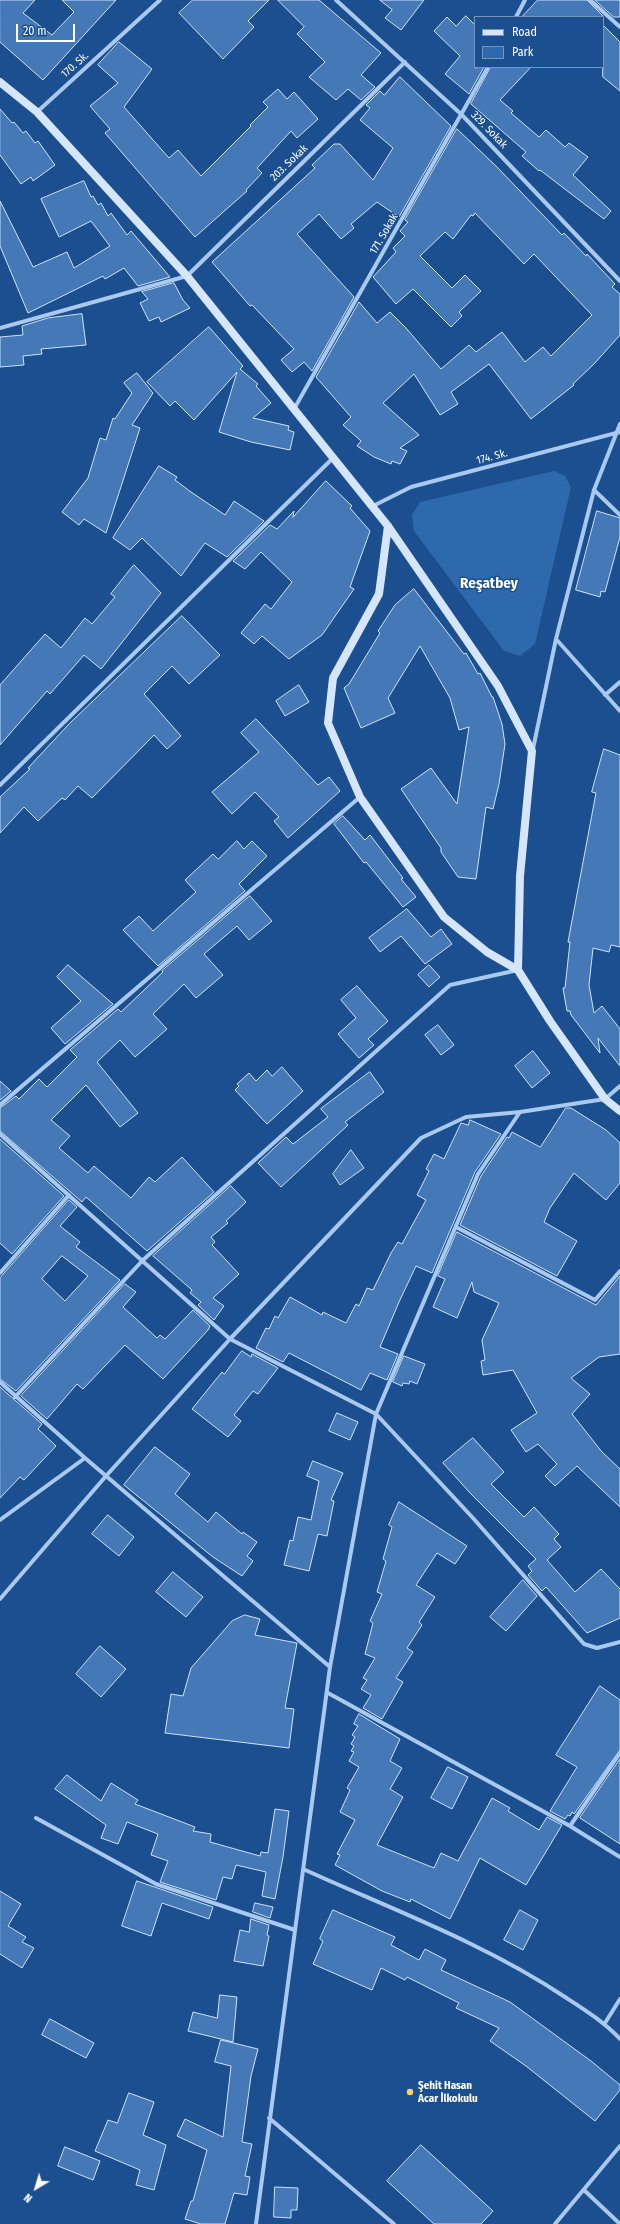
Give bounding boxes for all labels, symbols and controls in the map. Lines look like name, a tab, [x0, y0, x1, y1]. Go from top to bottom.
scale bar	[18, 16, 77, 42]
legend	[474, 16, 604, 68]
text: 20 m	[23, 24, 47, 38]
text: Road	[512, 25, 537, 39]
text: Park	[512, 45, 533, 59]
street label: 170. Sk.	[59, 49, 91, 81]
street label: 329. Sokak	[468, 109, 510, 151]
street label: 203. Sokak	[267, 142, 311, 184]
street label: 171. Sokak	[367, 211, 401, 257]
street label: 174. Sk.	[475, 447, 509, 467]
district label: Reşatbey	[460, 575, 518, 593]
place label: Şehit Hasan Acar İlkokulu	[418, 2079, 478, 2105]
marker: Şehit Hasan Acar İlkokulu	[405, 2087, 415, 2097]
north arrow	[16, 2168, 56, 2208]
text: N	[22, 2191, 35, 2205]

